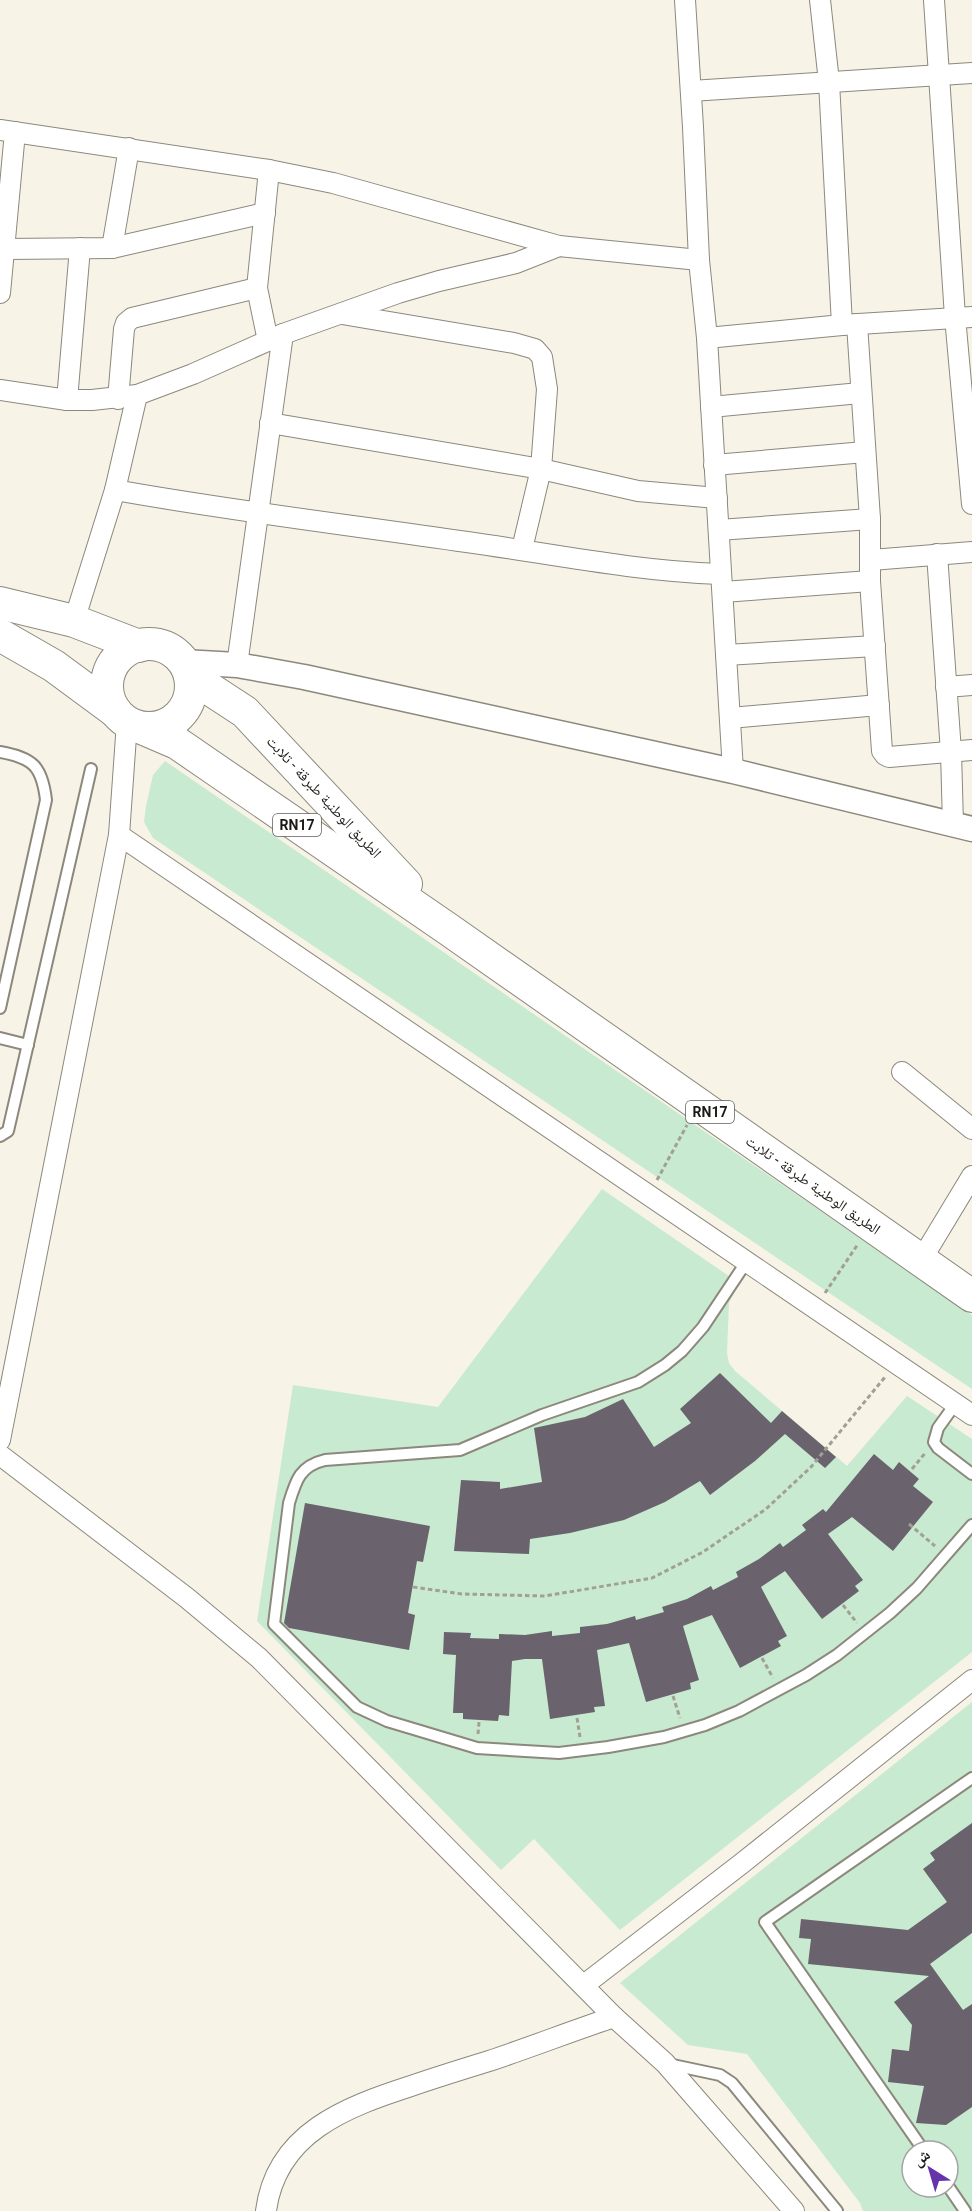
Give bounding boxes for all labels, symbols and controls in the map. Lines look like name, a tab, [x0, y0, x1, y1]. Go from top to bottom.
street label: الطريق الوطنية طبرقة - تلابت	[262, 732, 385, 862]
road number: RN17	[273, 814, 321, 836]
road number: RN17	[686, 1101, 734, 1123]
street label: الطريق الوطنية طبرقة - تلابت	[742, 1132, 884, 1239]
north arrow	[900, 2139, 960, 2199]
text: ش	[909, 2145, 934, 2170]

